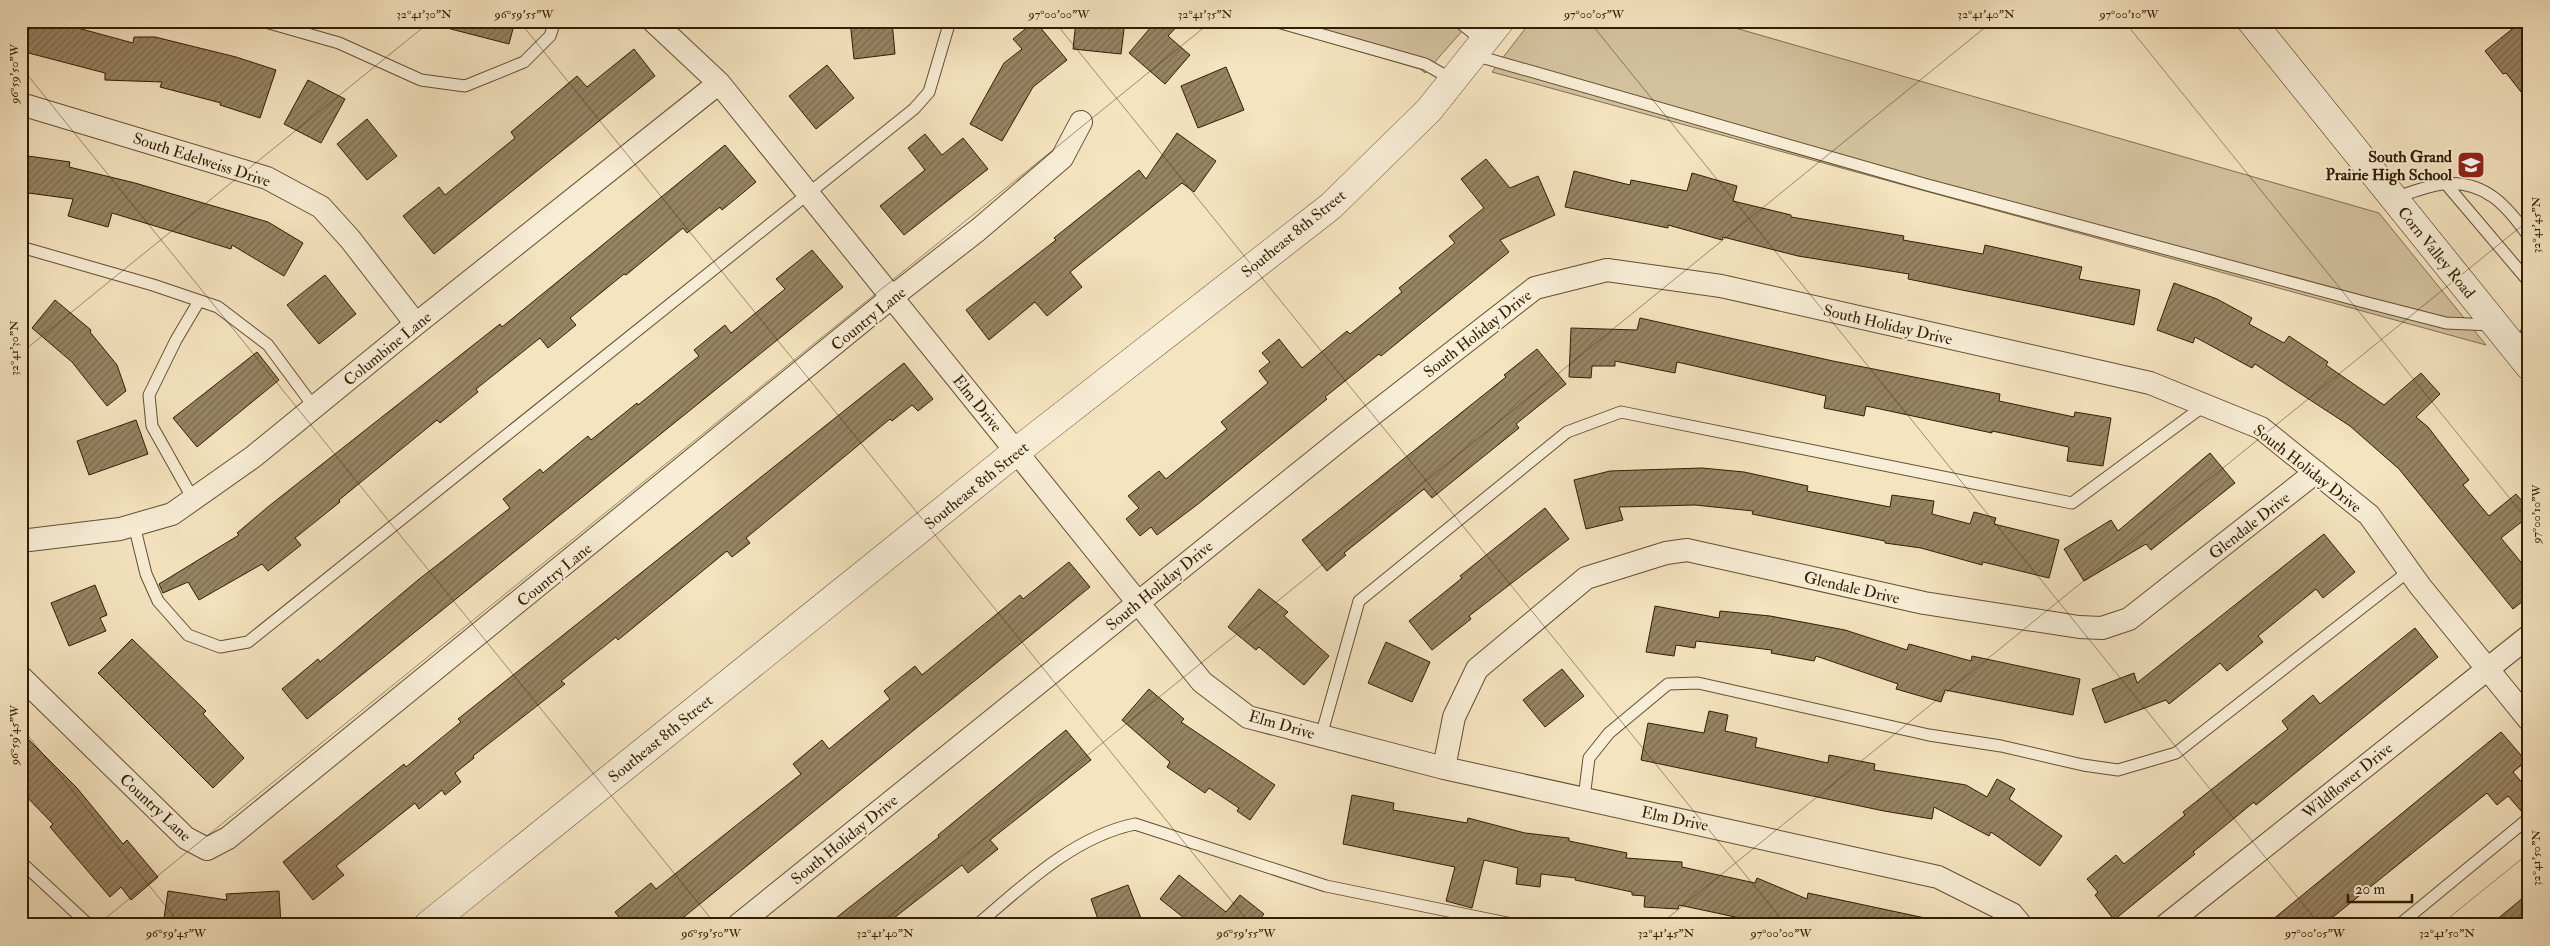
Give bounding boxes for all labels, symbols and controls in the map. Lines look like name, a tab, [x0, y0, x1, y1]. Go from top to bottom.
text: 32°41'30"N	[396, 7, 452, 22]
text: 96°59'55"W	[494, 7, 554, 22]
text: 97°00'00"W	[1027, 7, 1090, 22]
text: 32°41'35"N	[1178, 7, 1233, 22]
text: 97°00'05"W	[1563, 7, 1625, 22]
text: 32°41'40"N	[1957, 7, 2015, 22]
text: 97°00'10"W	[2098, 7, 2159, 22]
text: 96°59'50"W	[7, 43, 22, 105]
street label: South Edelweiss Drive	[130, 128, 273, 192]
place label: South Grand Prairie High School	[2326, 147, 2453, 186]
school or university icon: South Grand Prairie High School	[2456, 150, 2486, 180]
street label: Southeast 8th Street	[1237, 185, 1350, 282]
text: 32°41'45"N	[2529, 197, 2544, 253]
street label: Corn Valley Road	[2393, 203, 2479, 303]
street label: Country Lane	[827, 282, 910, 355]
street label: South Holiday Drive	[1419, 285, 1536, 382]
street label: South Holiday Drive	[1821, 300, 1955, 350]
street label: Columbine Lane	[340, 307, 436, 390]
text: 32°41'30"N	[7, 320, 22, 376]
street label: Elm Drive	[948, 371, 1007, 437]
street label: South Holiday Drive	[2249, 420, 2366, 517]
street label: Southeast 8th Street	[920, 437, 1033, 534]
text: 97°00'10"W	[2529, 484, 2544, 545]
street label: Glendale Drive	[2205, 488, 2294, 564]
street label: South Holiday Drive	[1102, 536, 1217, 635]
street label: Country Lane	[513, 538, 596, 611]
street label: Glendale Drive	[1802, 567, 1902, 609]
street label: Southeast 8th Street	[604, 690, 717, 787]
text: 96°59'45"W	[7, 704, 22, 766]
street label: Elm Drive	[1246, 706, 1317, 744]
street label: Wildflower Drive	[2298, 738, 2397, 824]
street label: Country Lane	[115, 770, 195, 846]
street label: South Holiday Drive	[787, 790, 902, 889]
street label: Elm Drive	[1639, 802, 1710, 836]
text: 32°41'50"N	[2529, 830, 2544, 886]
scale bar	[2348, 871, 2411, 903]
text: 20 m	[2355, 880, 2385, 899]
text: 96°59'45"W	[145, 926, 207, 941]
text: 96°59'50"W	[680, 926, 742, 941]
text: 32°41'40"N	[856, 926, 914, 941]
text: 96°59'55"W	[1216, 926, 1276, 941]
text: 32°41'45"N	[1638, 926, 1694, 941]
text: 97°00'00"W	[1749, 926, 1812, 941]
text: 97°00'05"W	[2284, 926, 2346, 941]
text: 32°41'50"N	[2419, 926, 2475, 941]

